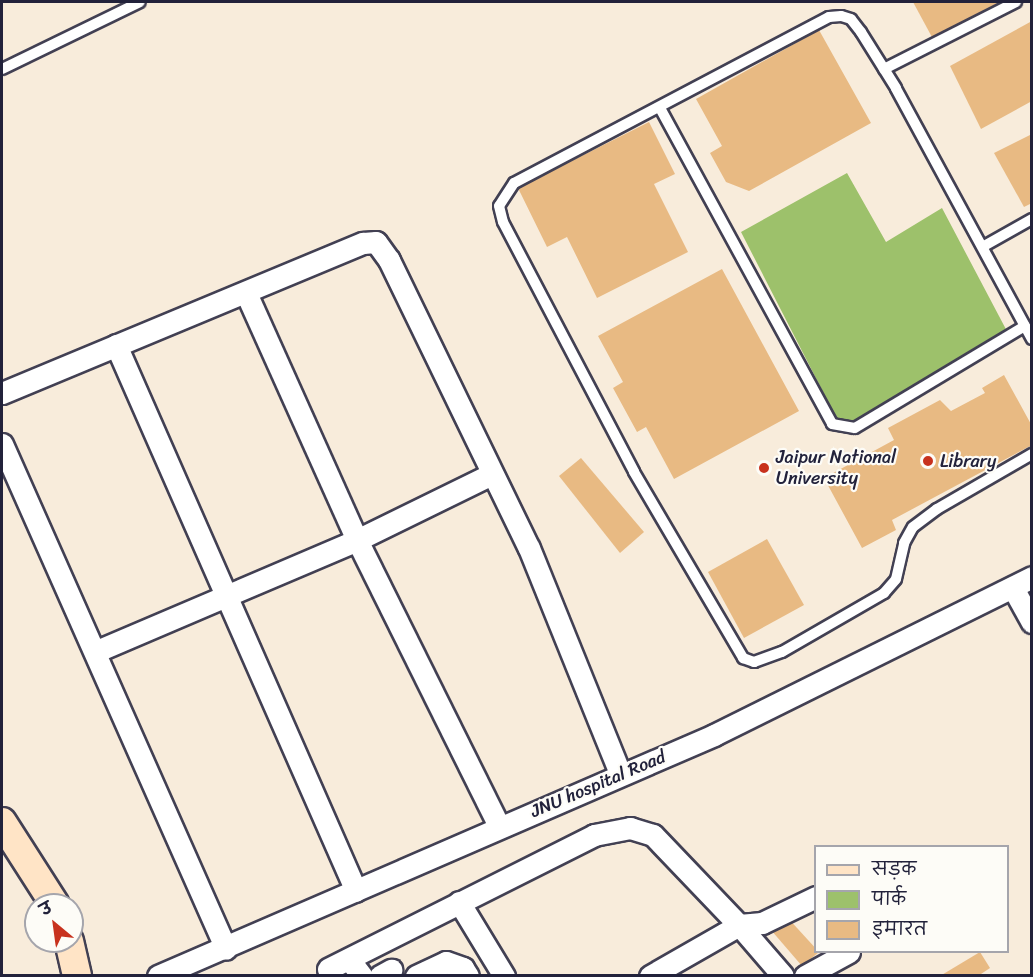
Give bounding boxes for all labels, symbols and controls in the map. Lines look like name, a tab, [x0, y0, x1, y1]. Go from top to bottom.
place label: Jaipur National University	[776, 447, 897, 490]
place label: Library	[940, 450, 996, 472]
marker: Library	[921, 454, 935, 468]
marker: Jaipur National University	[757, 461, 771, 475]
street label: JNU hospital Road	[527, 746, 669, 822]
legend	[814, 845, 1009, 953]
text: सड़क	[872, 853, 916, 885]
text: पार्क	[872, 883, 906, 915]
north arrow	[24, 893, 84, 953]
text: उ	[34, 893, 58, 924]
text: इमारत	[872, 913, 927, 945]

